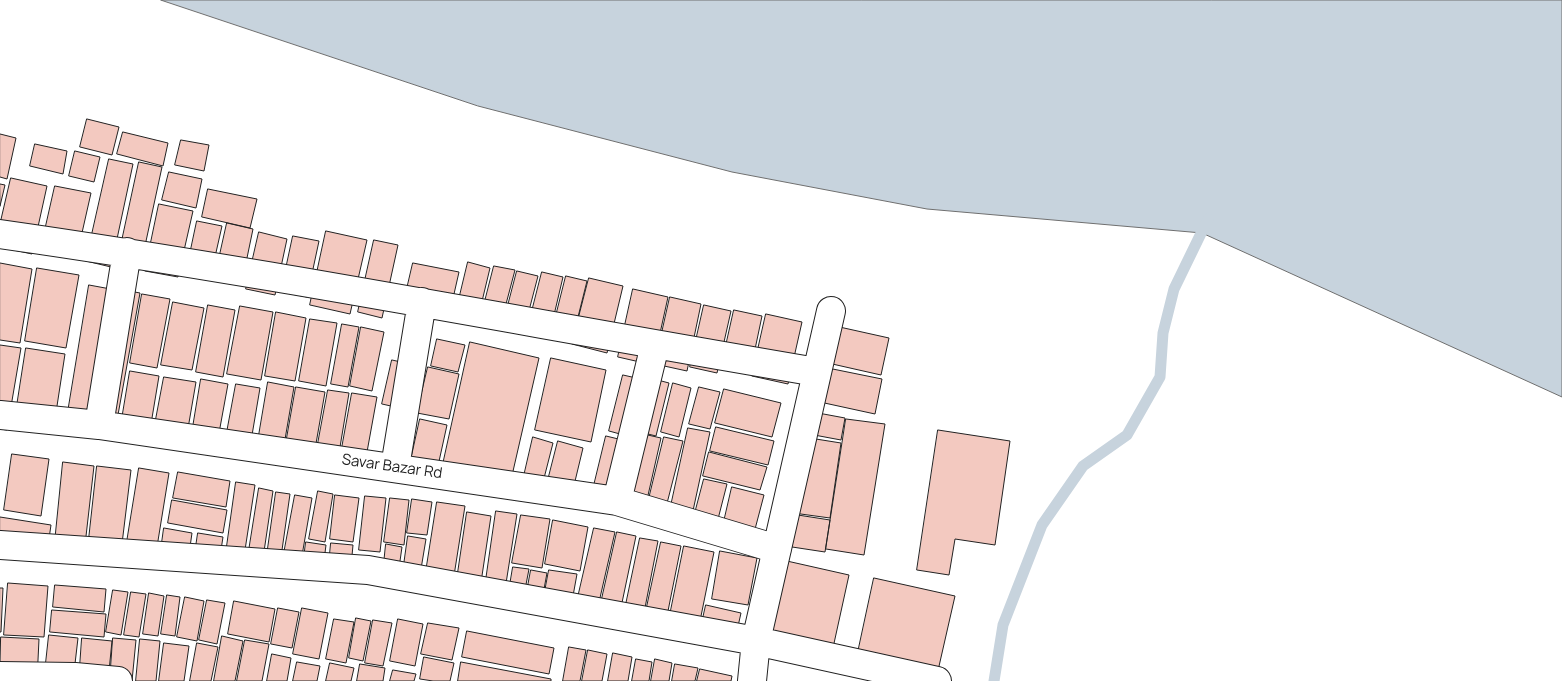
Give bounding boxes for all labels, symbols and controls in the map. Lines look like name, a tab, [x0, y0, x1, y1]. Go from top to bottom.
street label: Savar Bazar Rd	[341, 451, 443, 483]

